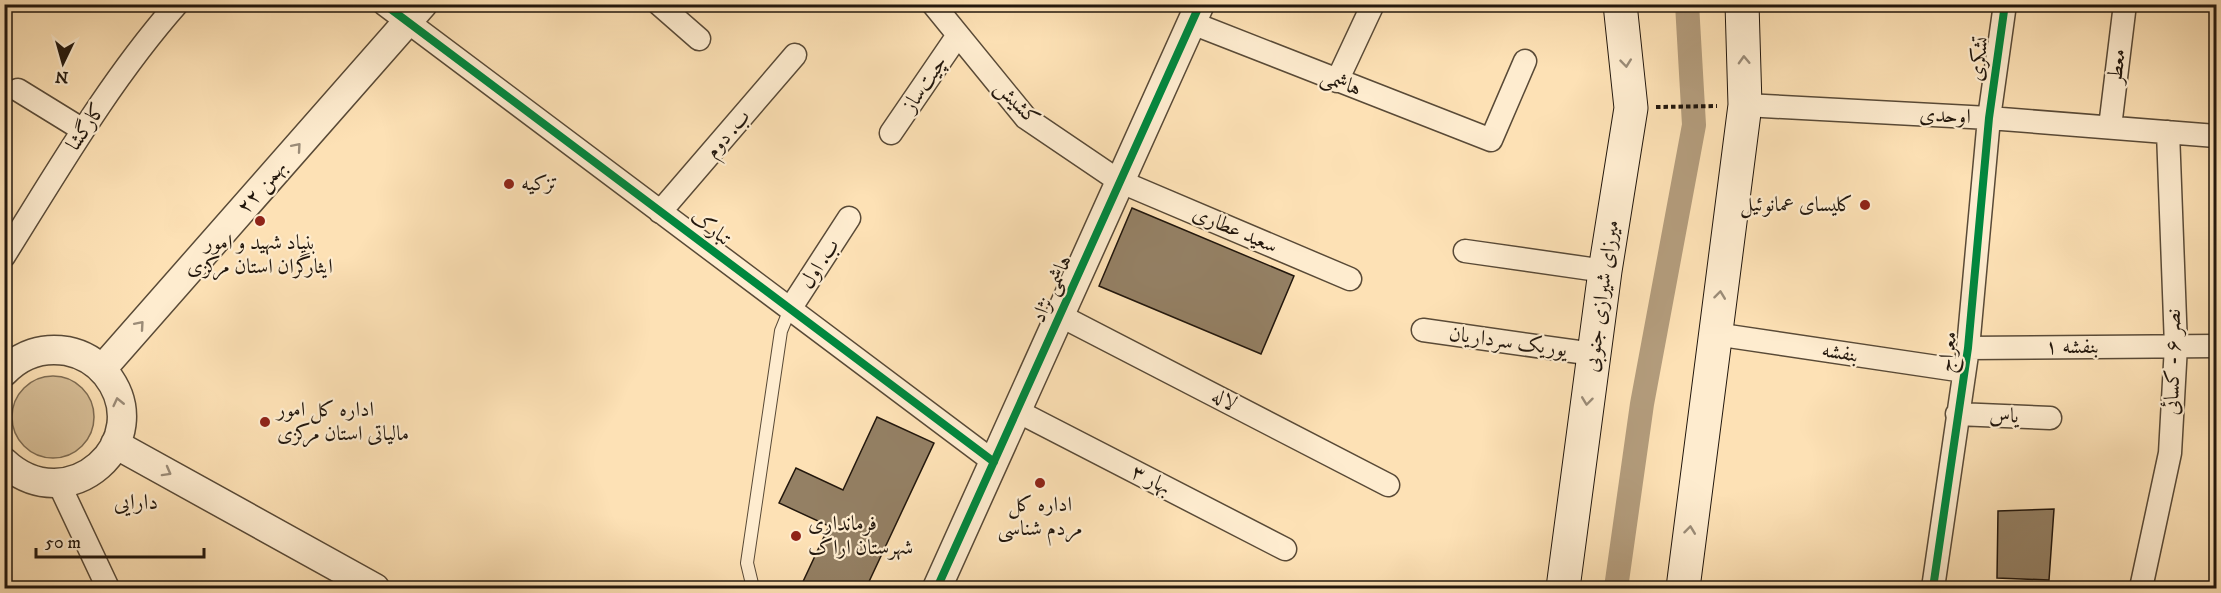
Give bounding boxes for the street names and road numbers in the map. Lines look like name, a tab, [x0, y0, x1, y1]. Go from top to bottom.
street label: تشکری	[1963, 35, 1995, 83]
street label: معطر	[2102, 47, 2132, 87]
street label: چیت‌ساز	[896, 51, 953, 119]
street label: هاشمی	[1317, 63, 1365, 103]
street label: کشیش	[989, 75, 1045, 131]
street label: کارگشا	[61, 98, 111, 156]
street label: اوحدی	[1919, 102, 1971, 130]
street label: ب. دوم	[700, 104, 759, 166]
street label: ۲۲ بهمن	[232, 155, 292, 219]
street label: سعید عطاری	[1189, 200, 1281, 260]
street label: تبارک	[685, 204, 737, 252]
street label: میرزای شیرازی جنوبی	[1578, 218, 1627, 374]
street label: ب. اول	[794, 234, 846, 294]
street label: هاشمی نژاد	[1026, 251, 1078, 327]
street label: نصر ۶ - کسائی	[2159, 308, 2187, 416]
street label: یوریک سرداریان	[1447, 321, 1570, 363]
street label: معراج	[1933, 330, 1968, 375]
street label: بنفشه ۱	[2045, 334, 2099, 360]
street label: بنفشه	[1820, 337, 1860, 369]
street label: لاله	[1207, 383, 1241, 417]
street label: یاس	[1989, 402, 2020, 430]
street label: بهار ۳	[1127, 459, 1175, 501]

